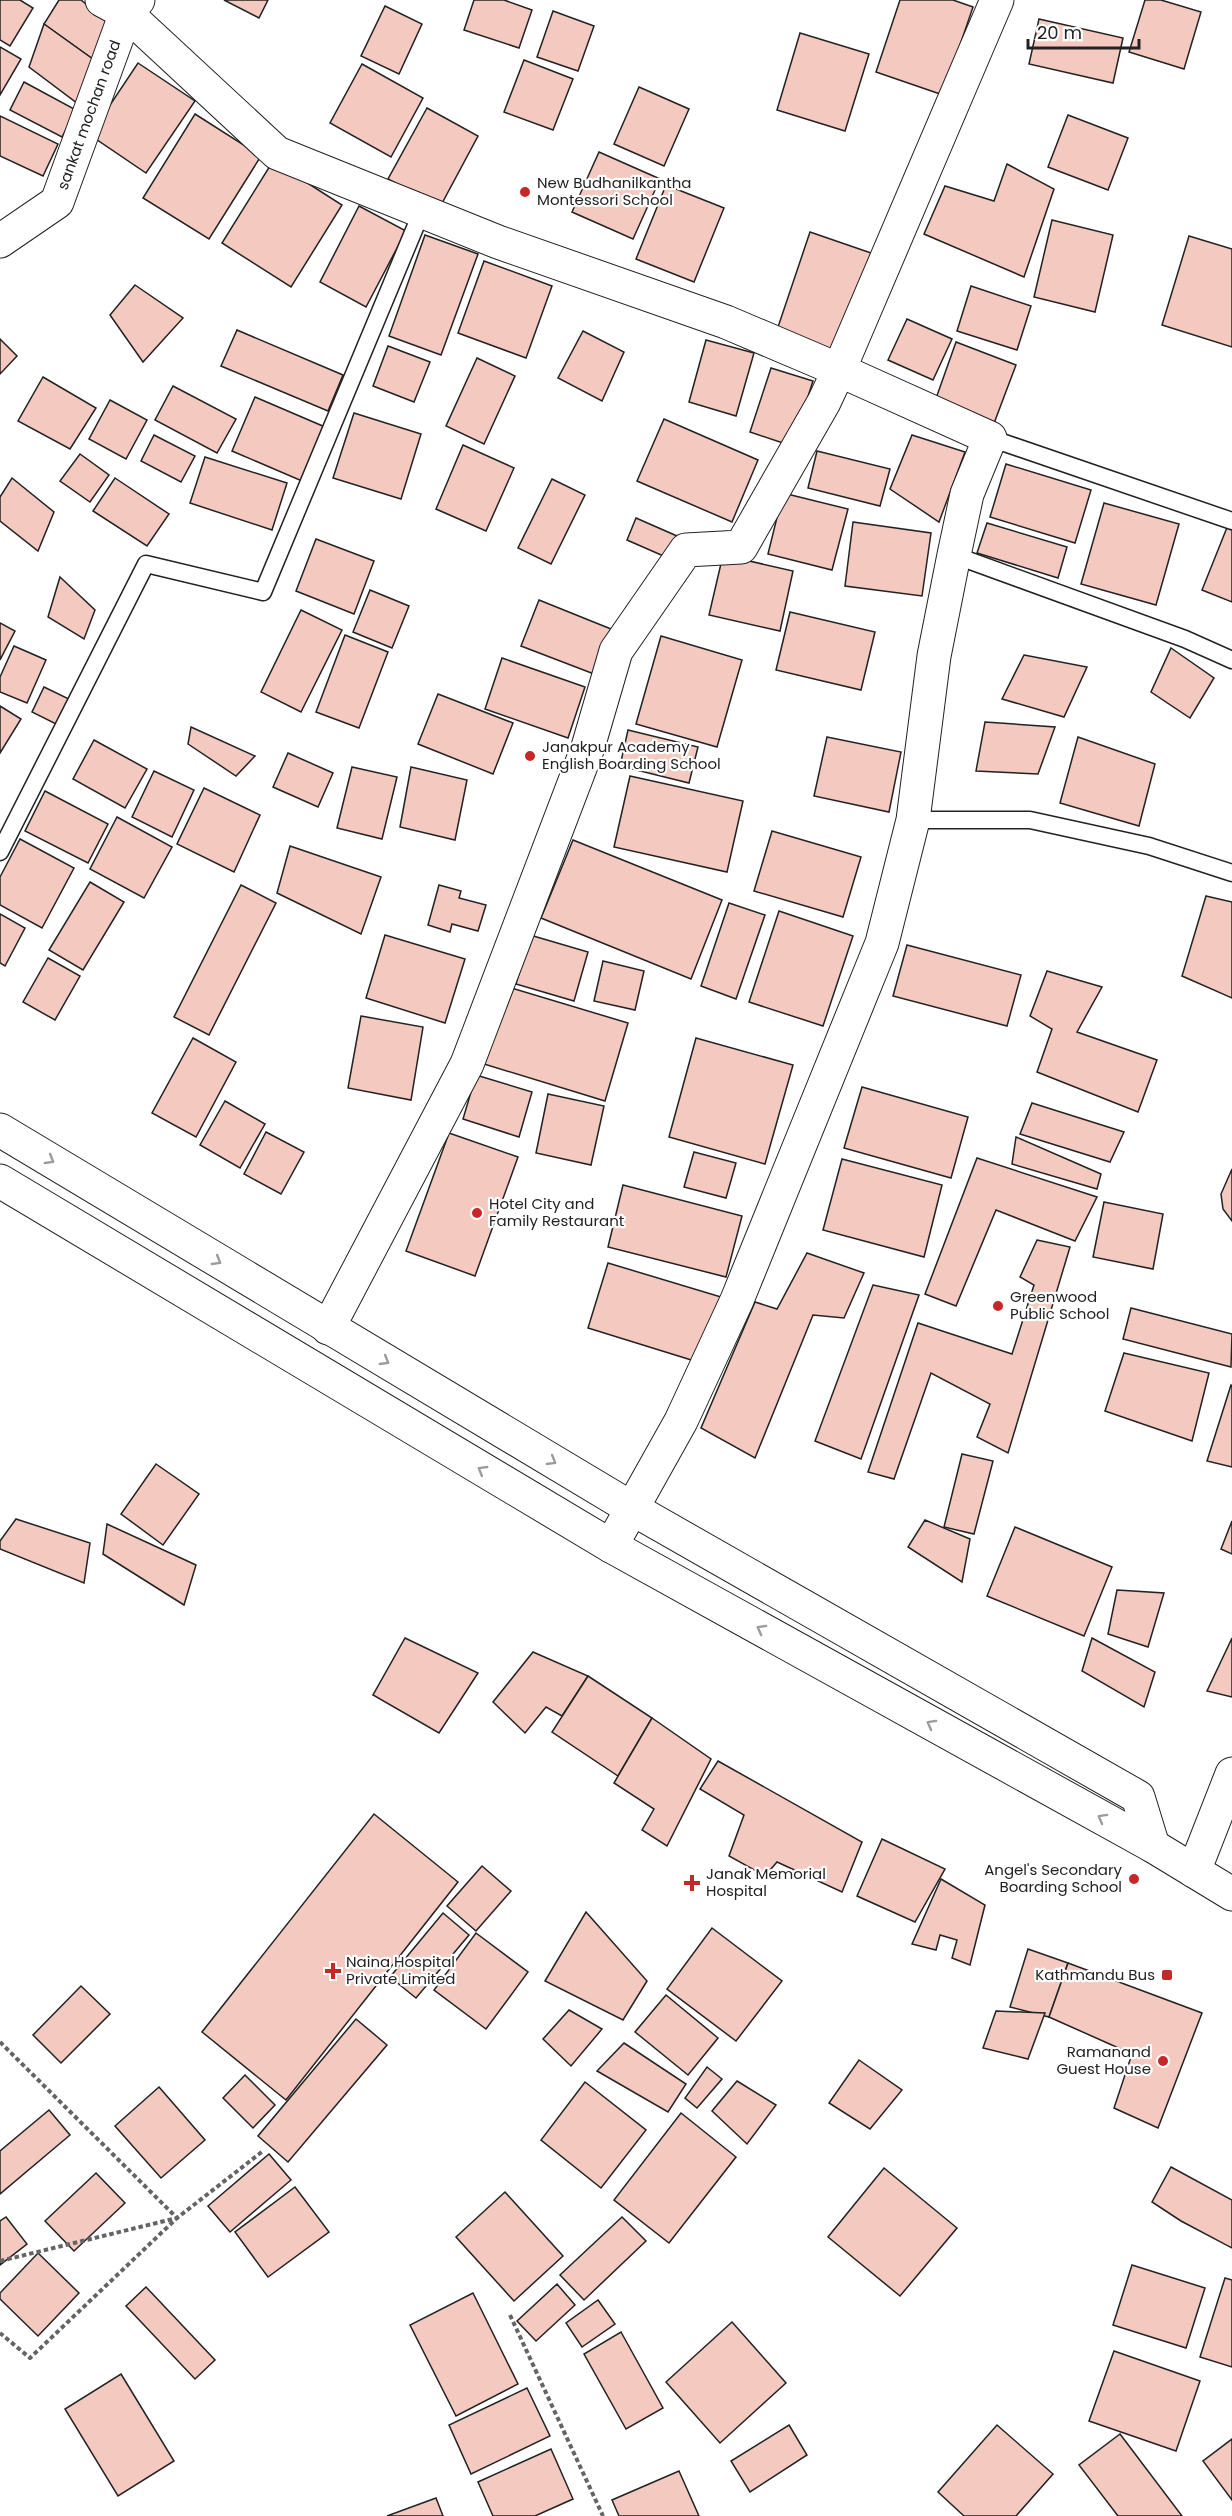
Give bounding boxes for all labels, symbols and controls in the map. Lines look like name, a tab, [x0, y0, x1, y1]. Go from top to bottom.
scale bar	[1028, 12, 1139, 50]
text: 20 m	[1037, 20, 1082, 45]
street label: sankat mochan road	[52, 37, 125, 193]
place label: New Budhanilkantha Montessori School	[537, 172, 691, 210]
marker: New Budhanilkantha Montessori School	[518, 185, 532, 199]
place label: Janakpur Academy English Boarding School	[542, 736, 721, 774]
marker: Janakpur Academy English Boarding School	[523, 749, 537, 763]
one-way arrow	[44, 1153, 54, 1165]
place label: Hotel City and Family Restaurant	[489, 1193, 624, 1231]
marker: Hotel City and Family Restaurant	[470, 1206, 484, 1220]
one-way arrow	[211, 1253, 221, 1265]
place label: Greenwood Public School	[1010, 1286, 1109, 1324]
marker: Greenwood Public School	[991, 1299, 1005, 1313]
one-way arrow	[379, 1354, 389, 1365]
one-way arrow	[546, 1453, 556, 1465]
one-way arrow	[478, 1465, 488, 1477]
one-way arrow	[757, 1625, 767, 1636]
one-way arrow	[927, 1720, 938, 1731]
one-way arrow	[1098, 1814, 1108, 1825]
place label: Angel's Secondary Boarding School	[984, 1859, 1123, 1897]
place label: Janak Memorial Hospital	[706, 1863, 826, 1901]
marker: Angel's Secondary Boarding School	[1127, 1872, 1141, 1886]
marker: Janak Memorial Hospital	[683, 1874, 701, 1892]
place label: Naina Hospital Private Limited	[346, 1951, 456, 1989]
marker: Naina Hospital Private Limited	[324, 1962, 342, 1980]
place label: Kathmandu Bus	[1035, 1964, 1155, 1985]
marker: Kathmandu Bus	[1160, 1968, 1174, 1982]
place label: Ramanand Guest House	[1056, 2041, 1151, 2079]
marker: Ramanand Guest House	[1156, 2054, 1170, 2068]

